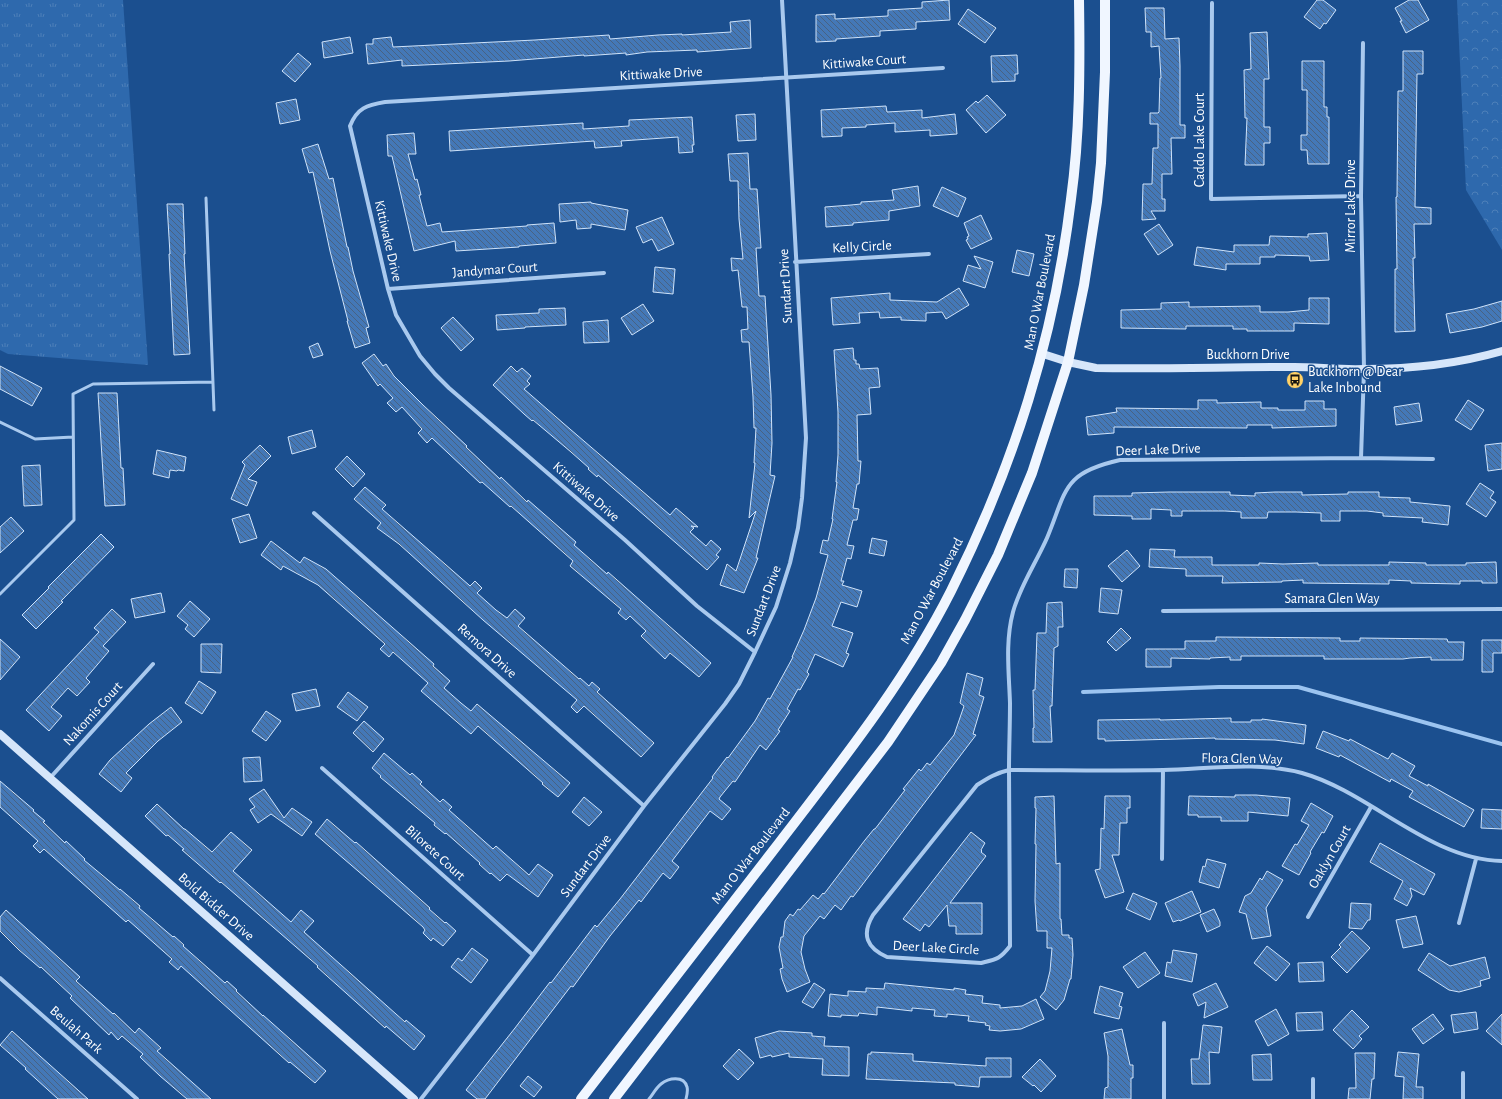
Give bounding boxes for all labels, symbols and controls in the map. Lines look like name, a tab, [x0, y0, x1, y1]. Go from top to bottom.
street label: Kittiwake Court	[822, 52, 907, 72]
street label: Kittiwake Drive	[619, 65, 703, 83]
street label: Caddo Lake Court	[1193, 92, 1207, 187]
street label: Mirror Lake Drive	[1344, 159, 1358, 253]
street label: Kittiwake Drive	[372, 199, 404, 283]
street label: Man O War Boulevard	[1022, 233, 1058, 351]
street label: Kelly Circle	[832, 238, 892, 256]
street label: Sundart Drive	[777, 248, 795, 324]
street label: Jandymar Court	[452, 260, 538, 280]
street label: Buckhorn Drive	[1206, 348, 1290, 362]
place label: Buckhorn @ Dear Lake Inbound	[1308, 365, 1403, 395]
bus stop icon: Buckhorn @ Dear Lake Inbound	[1285, 370, 1305, 390]
street label: Deer Lake Drive	[1115, 442, 1201, 458]
street label: Kittiwake Drive	[550, 459, 622, 525]
street label: Man O War Boulevard	[898, 536, 966, 646]
street label: Sundart Drive	[744, 564, 784, 638]
street label: Samara Glen Way	[1284, 592, 1380, 606]
street label: Remora Drive	[455, 621, 519, 681]
street label: Nakomis Court	[61, 679, 126, 749]
street label: Flora Glen Way	[1201, 751, 1283, 767]
street label: Man O War Boulevard	[709, 805, 793, 907]
street label: Oaklyn Court	[1306, 822, 1354, 891]
street label: Bilorete Court	[402, 823, 468, 884]
street label: Sundart Drive	[558, 832, 614, 900]
street label: Bold Bidder Drive	[176, 871, 256, 943]
street label: Deer Lake Circle	[892, 939, 980, 957]
street label: Beulah Park	[47, 1004, 105, 1057]

